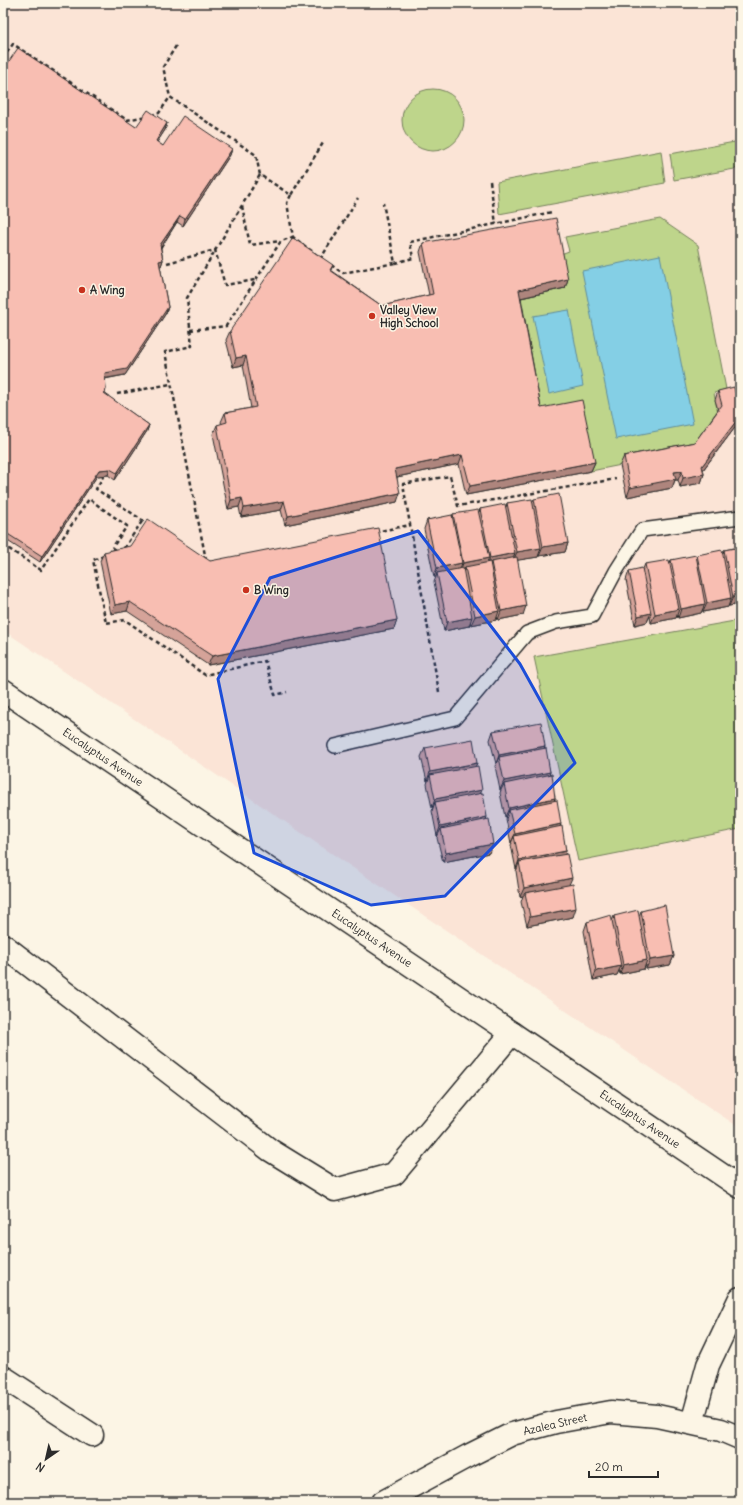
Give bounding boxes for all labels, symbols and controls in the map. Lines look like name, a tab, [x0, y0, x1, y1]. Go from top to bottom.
place label: A Wing	[90, 283, 125, 298]
marker: A Wing	[77, 285, 87, 295]
place label: Valley View High School	[380, 303, 438, 331]
marker: Valley View High School	[367, 311, 377, 321]
place label: B Wing	[254, 583, 289, 598]
marker: B Wing	[241, 585, 251, 595]
street label: Eucalyptus Avenue	[60, 725, 146, 789]
street label: Eucalyptus Avenue	[329, 906, 415, 970]
street label: Eucalyptus Avenue	[597, 1087, 683, 1151]
street label: Azalea Street	[522, 1410, 589, 1438]
north arrow	[26, 1439, 66, 1479]
scale bar	[589, 1453, 658, 1479]
text: N	[33, 1459, 47, 1475]
text: 20 m	[595, 1459, 623, 1474]

